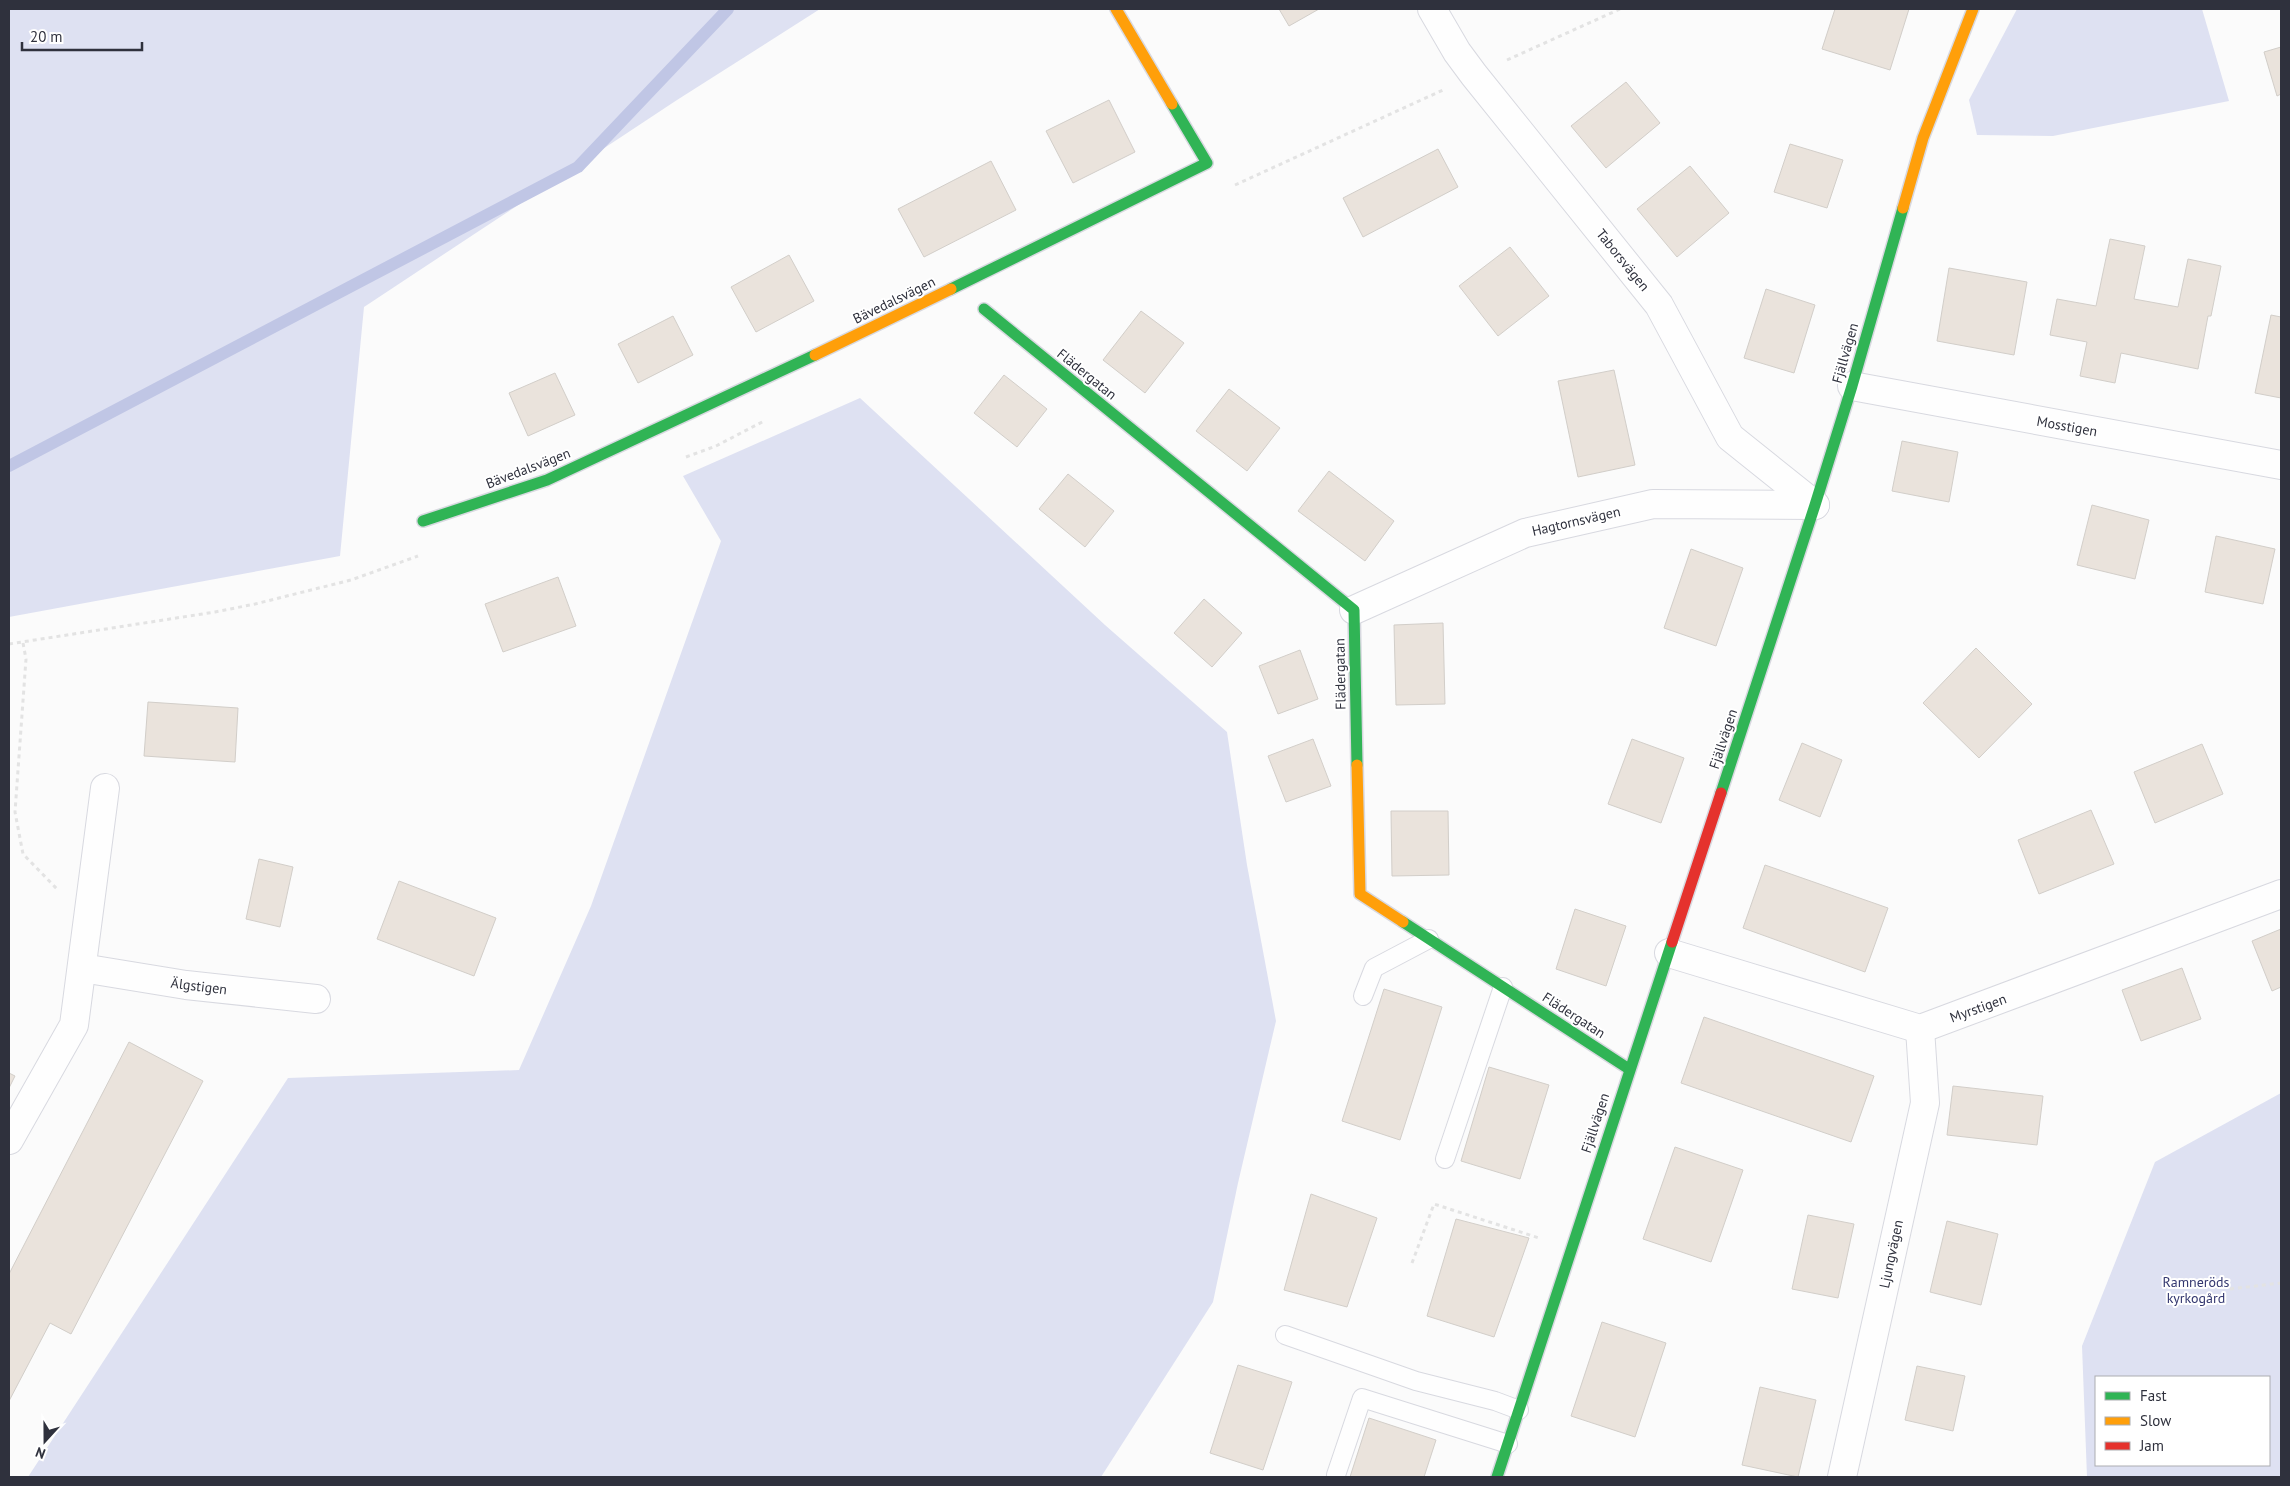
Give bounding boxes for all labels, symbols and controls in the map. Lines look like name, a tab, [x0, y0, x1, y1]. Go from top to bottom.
scale bar	[22, 20, 142, 52]
text: 20 m	[30, 27, 63, 46]
street label: Taborsvägen	[1592, 225, 1654, 295]
street label: Bävedalsvägen	[850, 272, 938, 328]
street label: Fjällvägen	[1828, 321, 1862, 385]
street label: Flädergatan	[1054, 345, 1120, 403]
street label: Mosstigen	[2035, 412, 2099, 440]
street label: Bävedalsvägen	[483, 444, 573, 492]
street label: Hagtornsvägen	[1530, 502, 1622, 540]
street label: Flädergatan	[1330, 638, 1350, 710]
street label: Fjällvägen	[1705, 707, 1741, 771]
street label: Älgstigen	[170, 974, 228, 998]
street label: Flädergatan	[1539, 988, 1609, 1042]
street label: Myrstigen	[1947, 989, 2009, 1027]
street label: Fjällvägen	[1577, 1091, 1613, 1155]
street label: Ljungvägen	[1875, 1218, 1907, 1290]
park label: Ramneröds kyrkogård	[2163, 1273, 2230, 1307]
legend	[2095, 1376, 2270, 1466]
text: Fast	[2140, 1386, 2167, 1405]
text: Slow	[2140, 1411, 2171, 1430]
north arrow	[20, 1416, 70, 1466]
text: Jam	[2139, 1436, 2164, 1455]
text: N	[33, 1443, 48, 1463]

